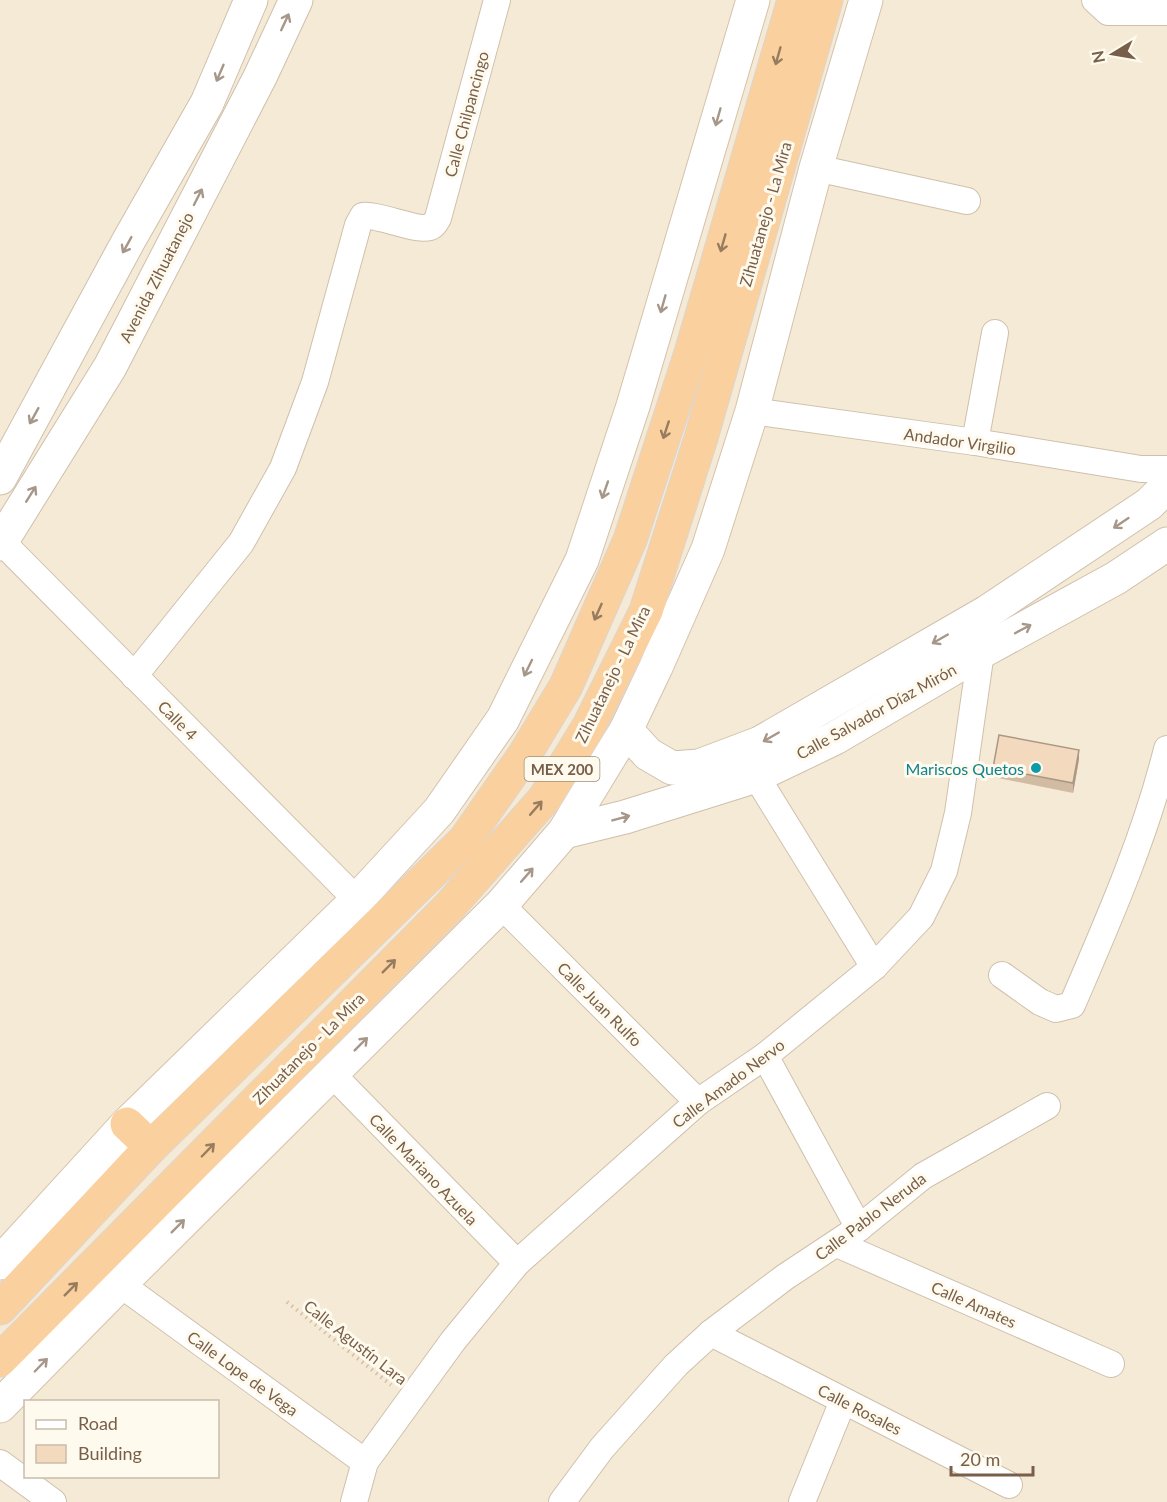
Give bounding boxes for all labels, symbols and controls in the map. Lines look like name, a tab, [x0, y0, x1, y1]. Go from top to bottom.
one-way arrow	[280, 14, 292, 32]
north arrow	[1083, 24, 1143, 84]
one-way arrow	[772, 46, 783, 65]
street label: Calle Chilpancingo	[440, 49, 492, 179]
text: N	[1087, 49, 1108, 65]
one-way arrow	[214, 63, 225, 82]
one-way arrow	[712, 107, 723, 126]
street label: Zihuatanejo - La Mira	[735, 139, 795, 289]
one-way arrow	[193, 188, 204, 206]
street label: Avenida Zihuatanejo	[115, 209, 197, 345]
one-way arrow	[717, 233, 728, 252]
one-way arrow	[121, 235, 132, 253]
one-way arrow	[657, 294, 668, 313]
one-way arrow	[28, 407, 40, 424]
one-way arrow	[660, 420, 671, 439]
street label: Andador Virgilio	[903, 424, 1017, 458]
one-way arrow	[599, 480, 610, 499]
one-way arrow	[25, 486, 37, 503]
one-way arrow	[1114, 517, 1130, 529]
street label: Zihuatanejo - La Mira	[571, 603, 653, 745]
one-way arrow	[592, 603, 604, 621]
one-way arrow	[1014, 623, 1031, 635]
one-way arrow	[932, 633, 949, 645]
one-way arrow	[522, 659, 533, 677]
street label: Calle Salvador Díaz Mirón	[793, 659, 959, 763]
street label: Calle 4	[154, 696, 202, 744]
one-way arrow	[763, 731, 780, 743]
road number: MEX 200	[524, 757, 600, 781]
place label: Mariscos Quetos	[906, 759, 1024, 778]
marker: Mariscos Quetos	[1029, 761, 1043, 775]
one-way arrow	[529, 801, 543, 816]
one-way arrow	[611, 812, 630, 823]
one-way arrow	[520, 868, 534, 883]
street label: Calle Juan Rulfo	[554, 958, 646, 1050]
one-way arrow	[382, 959, 397, 974]
street label: Zihuatanejo - La Mira	[248, 988, 368, 1108]
street label: Calle Amado Nervo	[668, 1035, 788, 1131]
one-way arrow	[354, 1037, 369, 1052]
street label: Calle Mariano Azuela	[366, 1109, 482, 1229]
one-way arrow	[200, 1142, 215, 1157]
street label: Calle Pablo Neruda	[811, 1168, 929, 1264]
one-way arrow	[171, 1219, 186, 1234]
street label: Calle Amates	[929, 1277, 1020, 1331]
one-way arrow	[64, 1281, 78, 1296]
street label: Calle Agustín Lara	[301, 1296, 411, 1388]
street label: Calle Lope de Vega	[184, 1326, 302, 1420]
one-way arrow	[34, 1357, 48, 1372]
street label: Calle Rosales	[815, 1380, 905, 1438]
legend	[24, 1400, 219, 1478]
text: Road	[78, 1412, 118, 1434]
scale bar	[951, 1439, 1034, 1477]
text: Building	[78, 1442, 142, 1464]
text: 20 m	[960, 1448, 1000, 1470]

